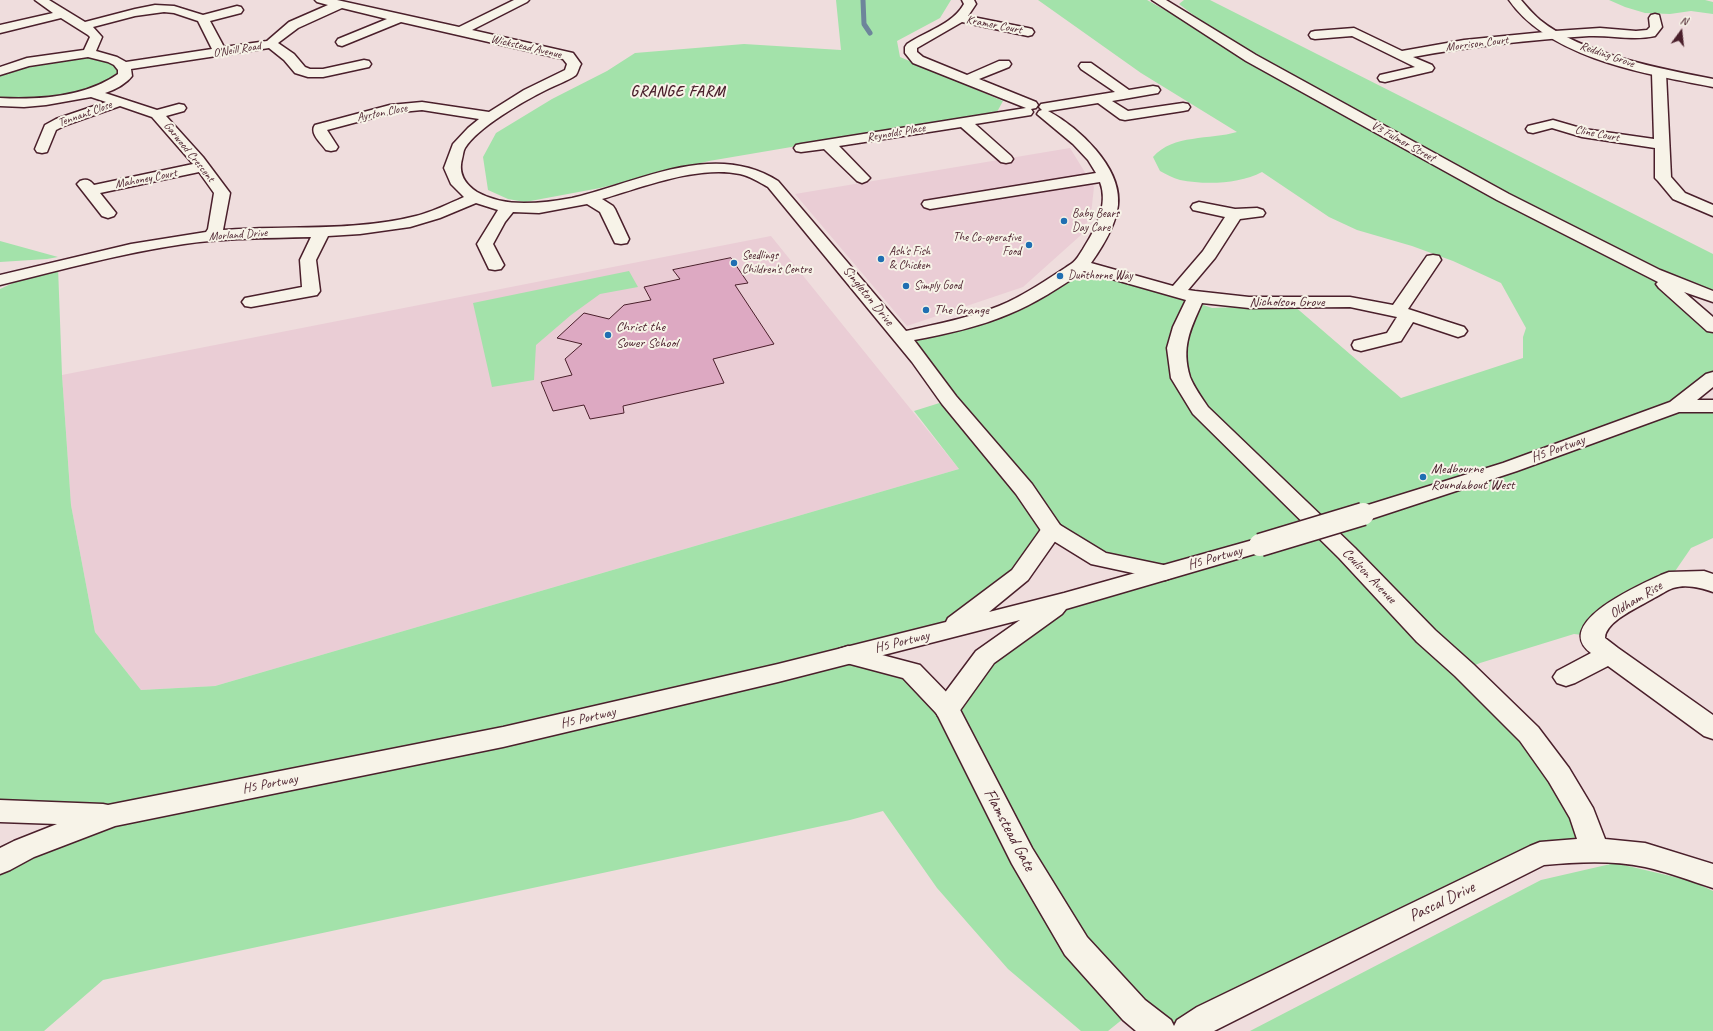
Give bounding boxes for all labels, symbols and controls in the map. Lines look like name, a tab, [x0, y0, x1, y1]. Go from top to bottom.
north arrow	[1661, 12, 1701, 52]
street label: Kramer Court	[965, 13, 1023, 37]
text: N	[1679, 13, 1689, 28]
street label: Wickstead Avenue	[489, 32, 563, 62]
street label: Morrison Court	[1445, 33, 1509, 55]
street label: O'Neill Road	[212, 39, 262, 61]
street label: Redding Grove	[1578, 39, 1636, 71]
district label: GRANGE FARM	[631, 83, 725, 101]
street label: Tennant Close	[56, 98, 114, 130]
street label: Ayrton Close	[356, 101, 408, 125]
street label: Garwood Crescent	[160, 119, 218, 185]
street label: V3 Fulmer Street	[1369, 119, 1437, 165]
street label: Reynolds Place	[866, 121, 926, 145]
street label: Cline Court	[1574, 123, 1620, 145]
street label: Mahoney Court	[114, 166, 178, 192]
place label: Baby Bears Day Care	[1072, 207, 1119, 235]
marker: Baby Bears Day Care	[1059, 216, 1069, 226]
street label: Morland Drive	[208, 226, 268, 244]
place label: The Co-operative Food	[953, 231, 1021, 259]
marker: The Co-operative Food	[1024, 240, 1034, 250]
place label: Ash's Fish & Chicken	[889, 245, 930, 273]
place label: Seedlings Children's Centre	[742, 249, 811, 277]
marker: Ash's Fish & Chicken	[876, 254, 886, 264]
marker: Seedlings Children's Centre	[729, 258, 739, 268]
street label: Singleton Drive	[839, 263, 897, 329]
place label: Dunthorne Way	[1068, 269, 1133, 283]
marker: Dunthorne Way	[1055, 271, 1065, 281]
place label: Simply Good	[914, 279, 962, 293]
marker: Simply Good	[901, 281, 911, 291]
street label: Nicholson Grove	[1249, 294, 1325, 310]
place label: The Grange	[934, 302, 989, 318]
marker: The Grange	[921, 305, 931, 315]
place label: Christ the Sower School	[616, 319, 678, 352]
marker: Christ the Sower School	[603, 330, 613, 340]
street label: H5 Portway	[1529, 432, 1587, 466]
place label: Medbourne Roundabout West	[1431, 461, 1514, 494]
marker: Medbourne Roundabout West	[1418, 472, 1428, 482]
street label: H5 Portway	[1186, 542, 1244, 574]
street label: Coulson Avenue	[1338, 545, 1400, 607]
street label: Oldham Rise	[1607, 578, 1665, 622]
street label: H5 Portway	[873, 627, 931, 657]
street label: H5 Portway	[559, 704, 617, 732]
street label: H5 Portway	[241, 770, 299, 798]
street label: Flamstead Gate	[979, 785, 1039, 875]
street label: Pascal Drive	[1406, 877, 1478, 927]

